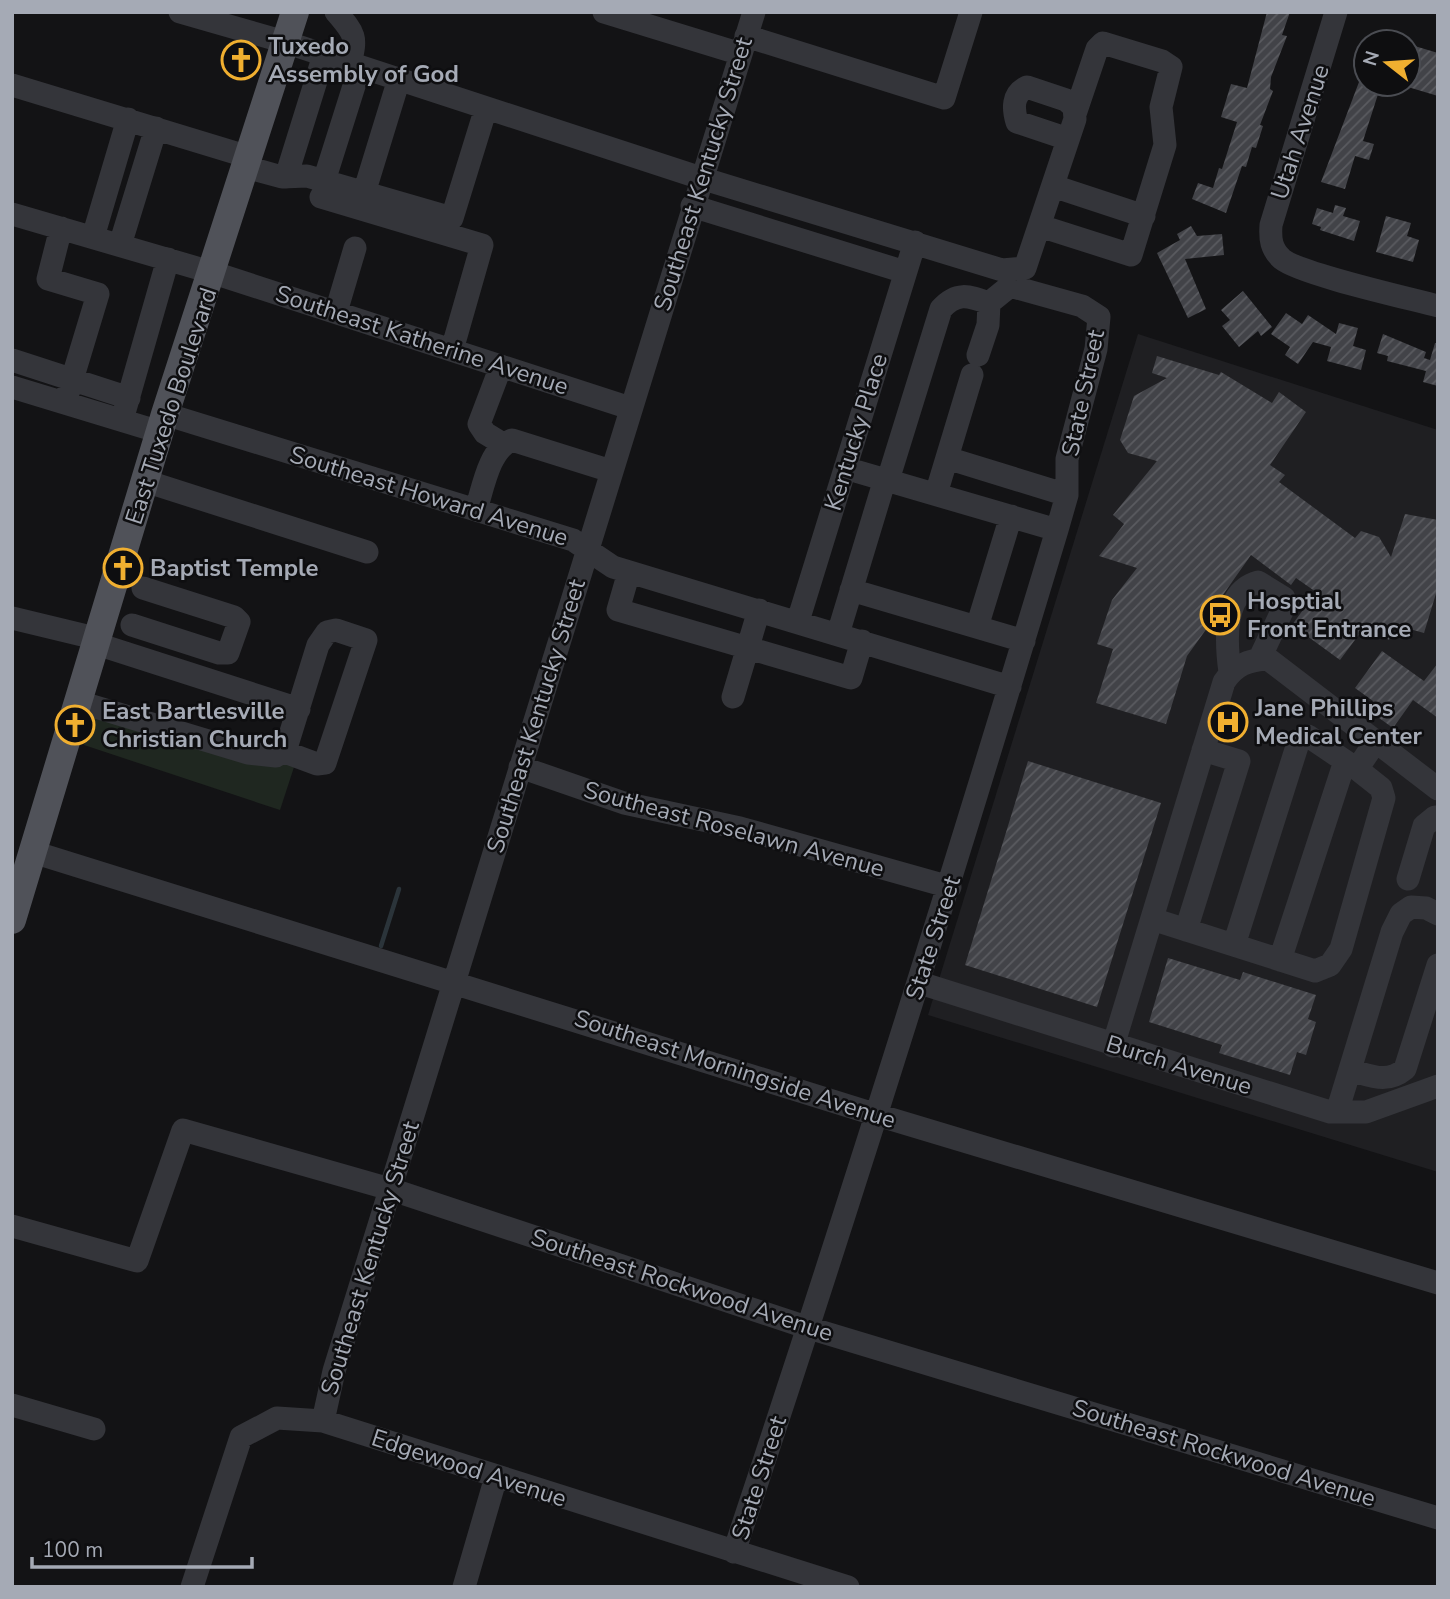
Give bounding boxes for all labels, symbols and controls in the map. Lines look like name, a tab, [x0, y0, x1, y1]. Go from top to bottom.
north arrow	[1352, 28, 1422, 98]
place label: Tuxedo Assembly of God	[268, 30, 459, 90]
street label: Southeast Kentucky Street	[646, 33, 760, 315]
church icon: Tuxedo Assembly of God	[220, 39, 262, 81]
text: N	[1357, 48, 1386, 69]
street label: Utah Avenue	[1263, 60, 1337, 204]
street label: Southeast Katherine Avenue	[272, 278, 572, 402]
street label: East Tuxedo Boulevard	[118, 284, 224, 528]
street label: State Street	[1054, 326, 1112, 459]
street label: Kentucky Place	[817, 349, 895, 515]
street label: Southeast Howard Avenue	[286, 438, 572, 554]
church icon: Baptist Temple	[102, 547, 144, 589]
place label: Baptist Temple	[150, 552, 319, 584]
street label: Southeast Kentucky Street	[479, 575, 593, 857]
place label: Hosptial Front Entrance	[1247, 585, 1411, 645]
bus stop icon: Hosptial Front Entrance	[1199, 594, 1241, 636]
place label: Jane Phillips Medical Center	[1254, 692, 1422, 752]
place label: East Bartlesville Christian Church	[102, 695, 287, 755]
hospital icon: Jane Phillips Medical Center	[1207, 701, 1249, 743]
church icon: East Bartlesville Christian Church	[54, 704, 96, 746]
street label: Southeast Roselawn Avenue	[580, 773, 888, 885]
street label: State Street	[898, 871, 968, 1004]
street label: Southeast Morningside Avenue	[570, 1002, 900, 1136]
street label: Burch Avenue	[1102, 1028, 1256, 1102]
street label: Southeast Kentucky Street	[313, 1117, 427, 1399]
street label: Southeast Rockwood Avenue	[527, 1221, 837, 1349]
street label: Southeast Rockwood Avenue	[1068, 1392, 1380, 1514]
street label: State Street	[724, 1411, 794, 1544]
street label: Edgewood Avenue	[367, 1421, 571, 1515]
scale bar	[32, 1526, 252, 1570]
text: 100 m	[42, 1536, 103, 1564]

